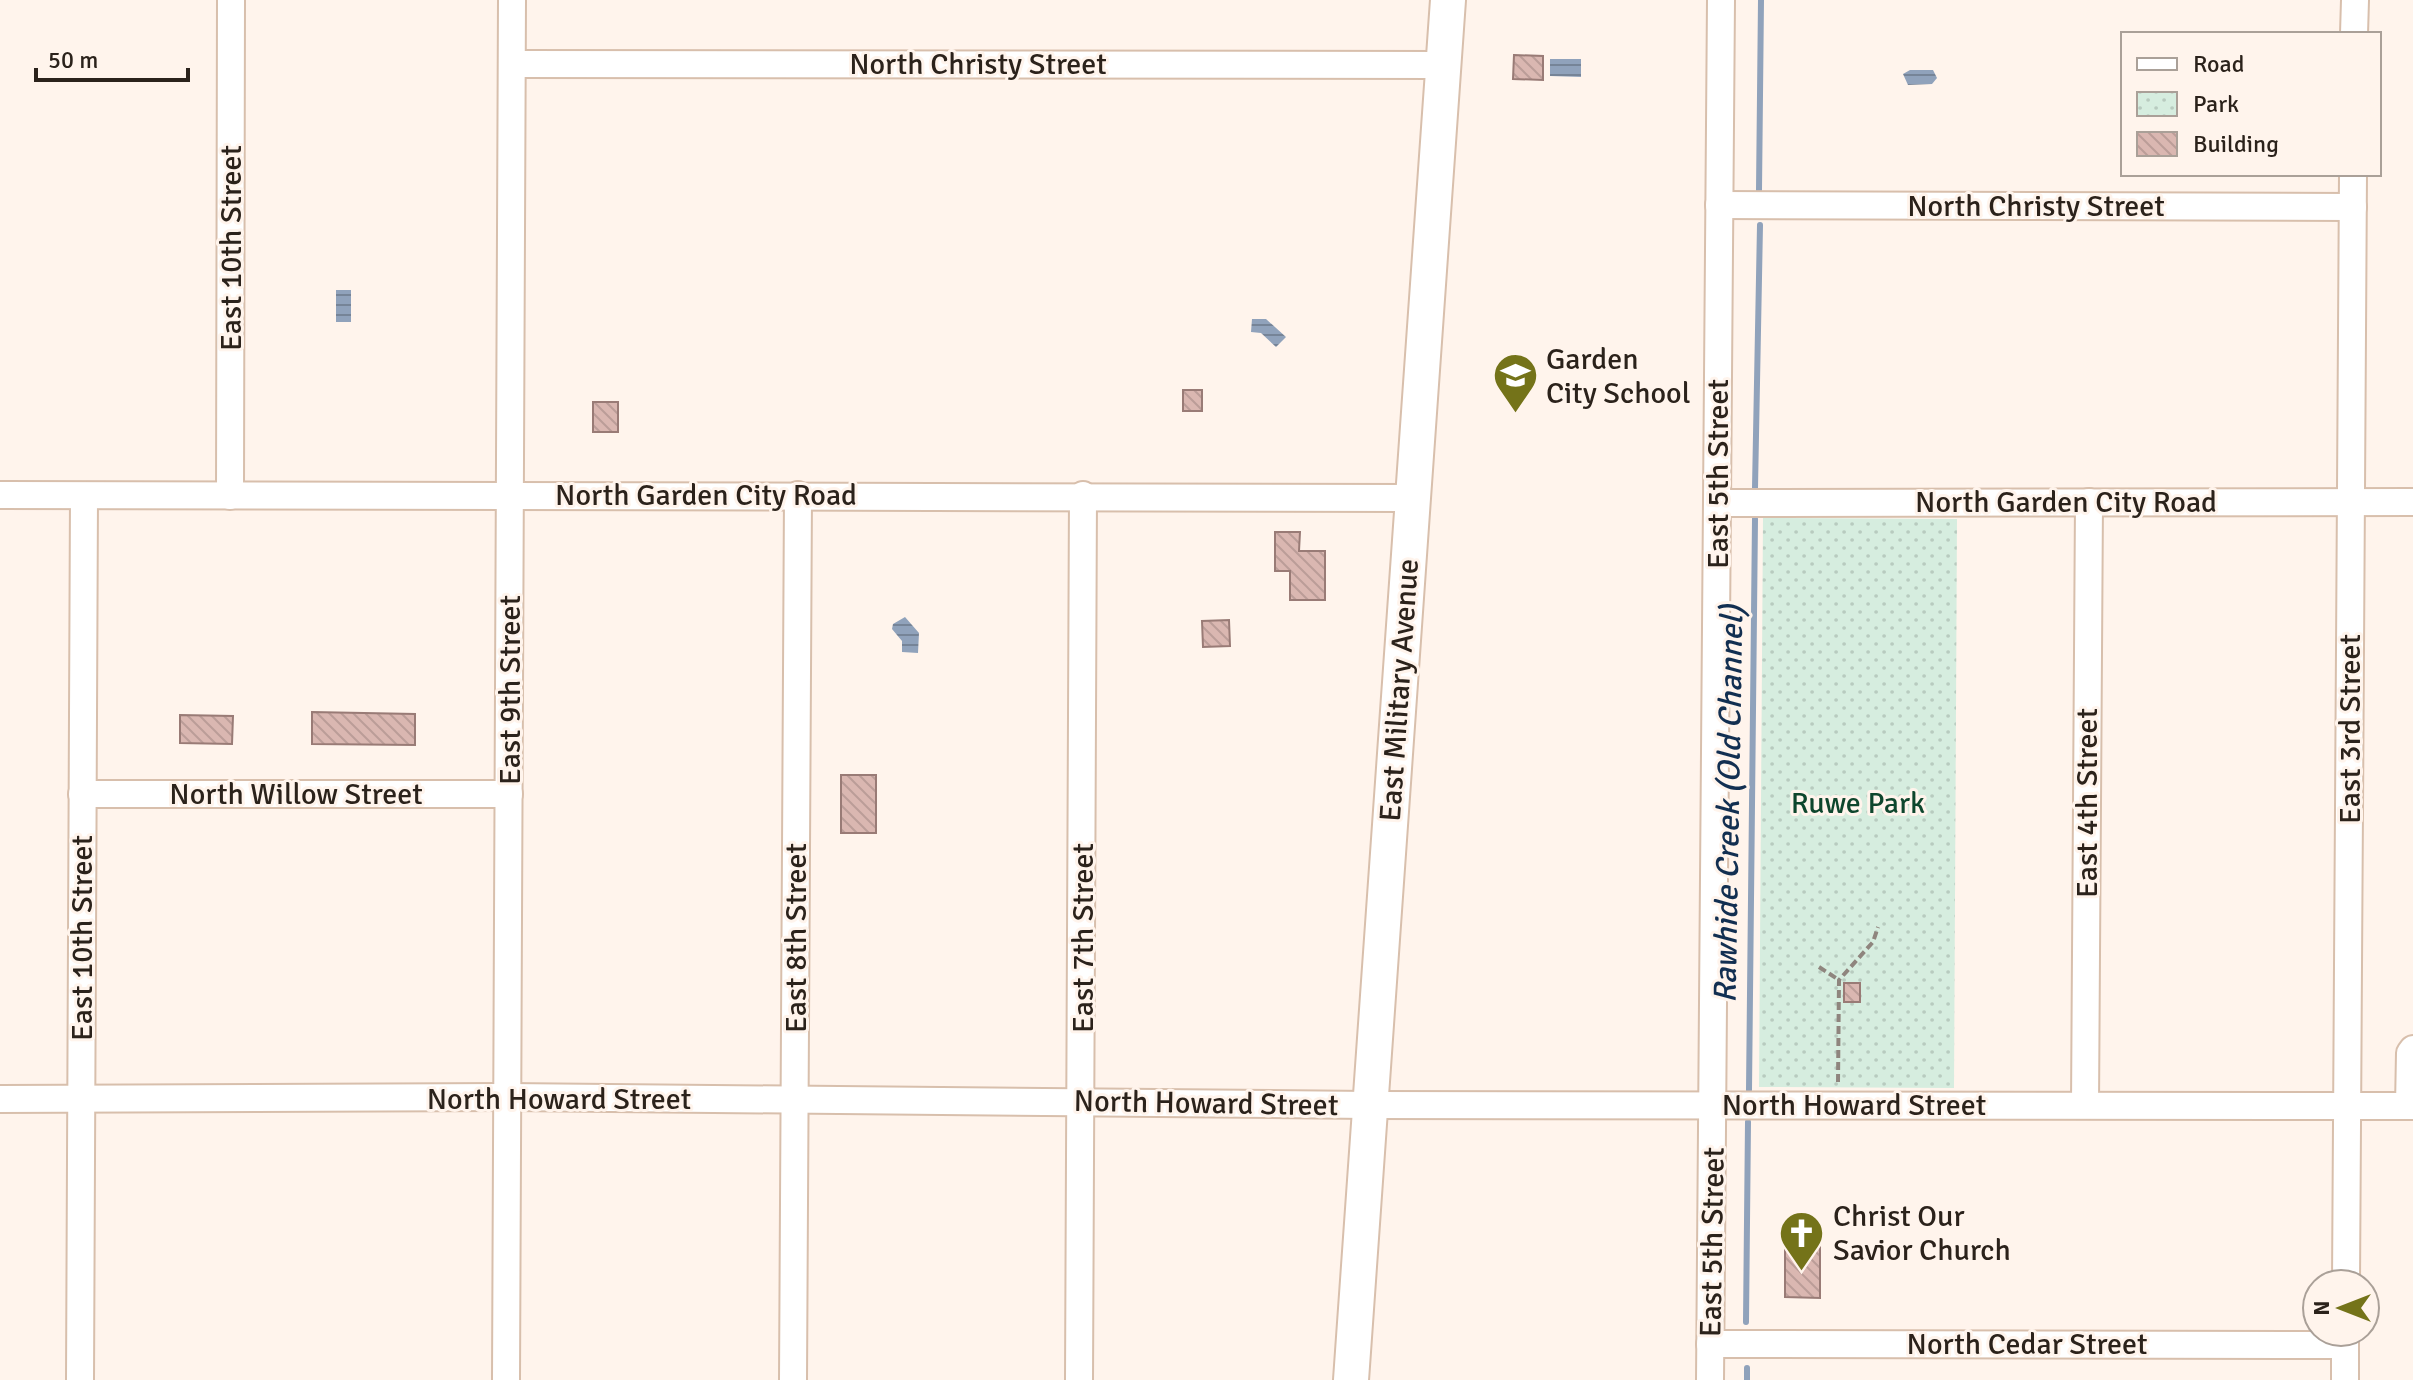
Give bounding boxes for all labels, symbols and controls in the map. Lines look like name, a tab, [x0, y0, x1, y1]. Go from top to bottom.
scale bar	[36, 32, 188, 82]
legend	[2121, 32, 2381, 176]
text: 50 m	[48, 45, 98, 75]
street label: North Christy Street	[849, 46, 1107, 83]
text: Road	[2193, 49, 2244, 79]
text: Park	[2193, 89, 2239, 119]
text: Building	[2193, 129, 2279, 159]
street label: East 10th Street	[213, 145, 250, 351]
street label: North Christy Street	[1907, 188, 2165, 225]
place label: Garden City School	[1546, 341, 1691, 412]
school or university icon: Garden City School	[1491, 352, 1539, 415]
street label: East 5th Street	[1700, 379, 1737, 569]
street label: North Garden City Road	[555, 477, 857, 514]
street label: North Garden City Road	[1915, 484, 2217, 521]
street label: East Military Avenue	[1372, 557, 1427, 823]
street label: East 9th Street	[492, 595, 529, 785]
water label: Rawhide Creek (Old Channel)	[1706, 603, 1751, 1003]
street label: East 3rd Street	[2332, 634, 2369, 824]
street label: East 4th Street	[2069, 708, 2106, 898]
street label: North Willow Street	[169, 776, 423, 813]
park label: Ruwe Park	[1791, 785, 1925, 822]
street label: East 10th Street	[64, 835, 101, 1041]
street label: East 8th Street	[778, 843, 815, 1033]
street label: East 7th Street	[1065, 843, 1102, 1033]
street label: North Howard Street	[427, 1081, 691, 1118]
street label: North Howard Street	[1073, 1083, 1339, 1124]
street label: North Howard Street	[1722, 1087, 1986, 1124]
street label: East 5th Street	[1692, 1147, 1733, 1337]
place label: Christ Our Savior Church	[1833, 1198, 2011, 1269]
church icon: Christ Our Savior Church	[1778, 1209, 1826, 1272]
north arrow	[2301, 1268, 2381, 1348]
text: N	[2308, 1300, 2335, 1316]
street label: North Cedar Street	[1907, 1326, 2147, 1363]

